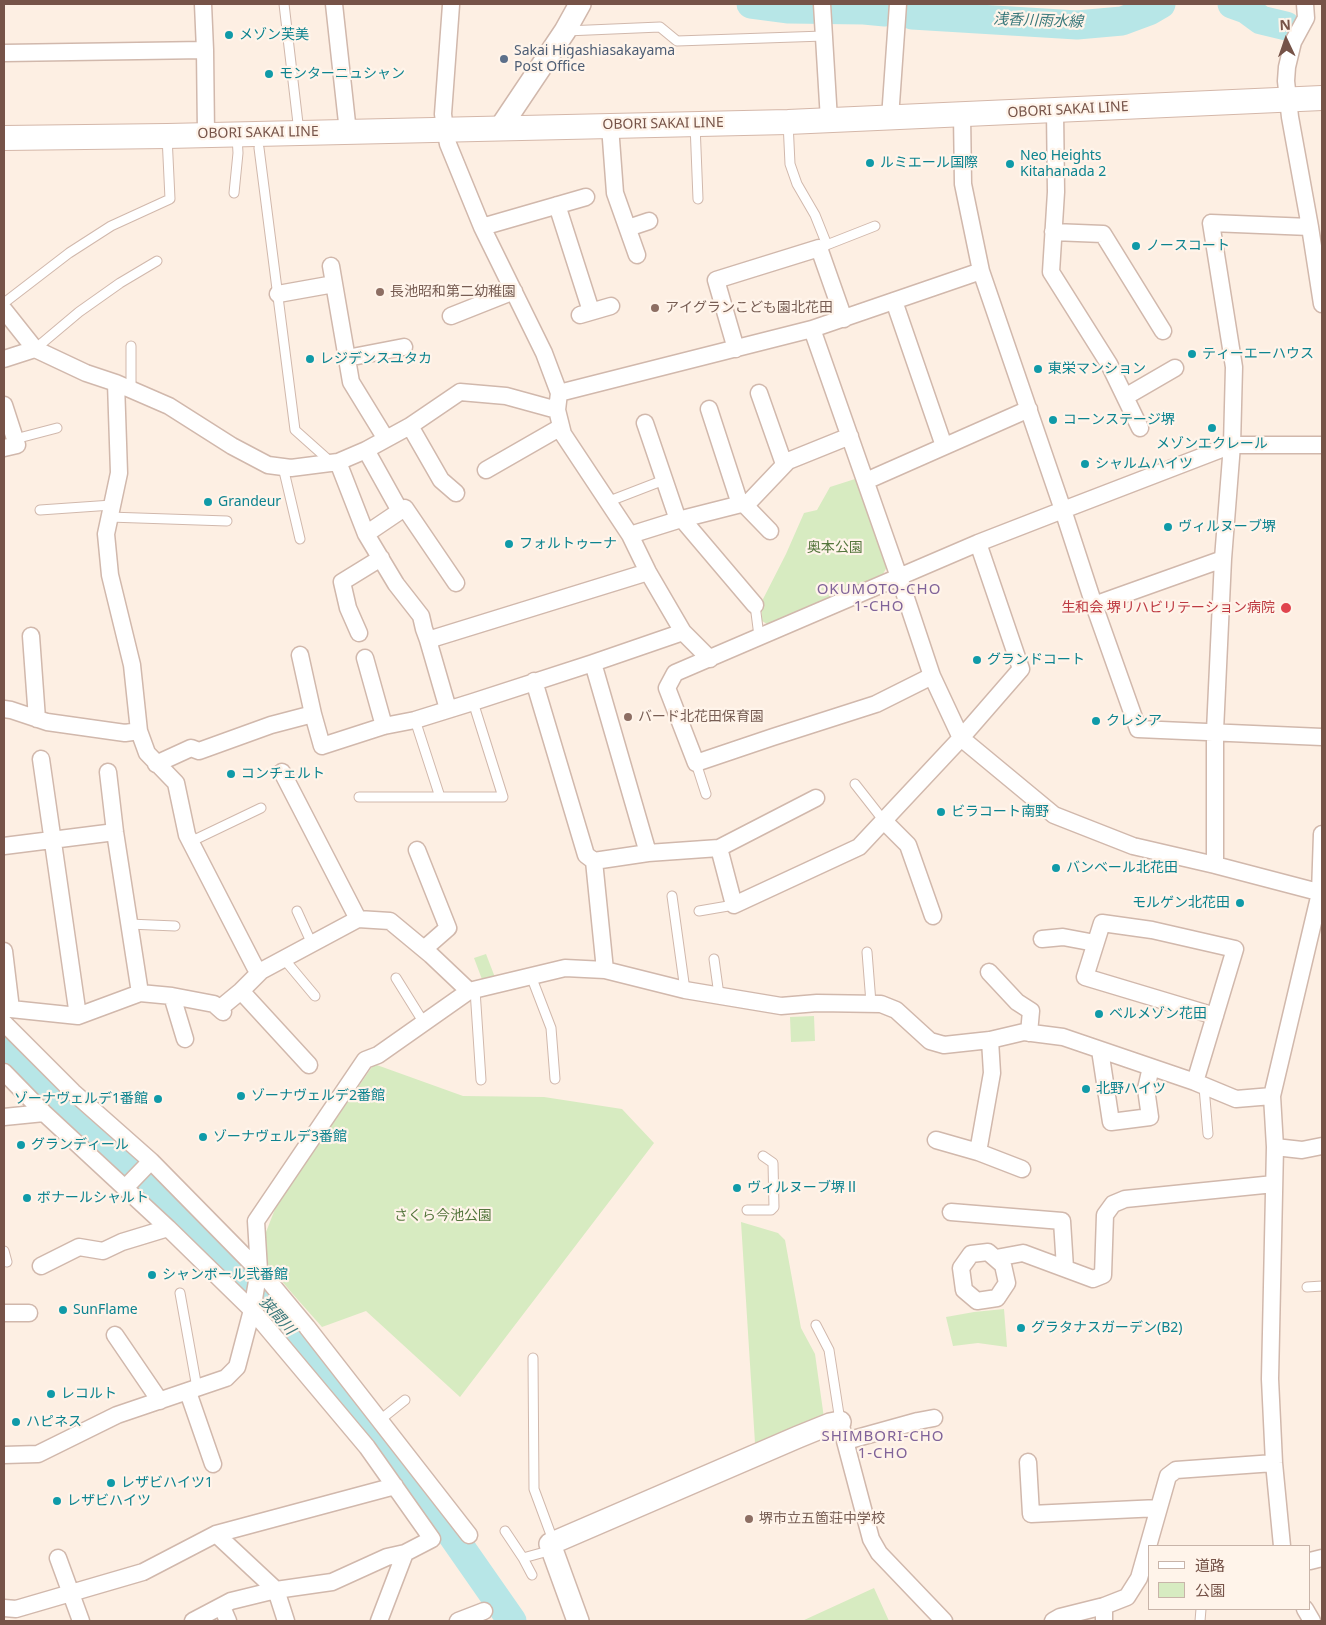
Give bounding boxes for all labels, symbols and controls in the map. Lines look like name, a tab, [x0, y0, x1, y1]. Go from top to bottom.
water label: 浅香川雨水線	[993, 10, 1083, 32]
north arrow	[1261, 15, 1311, 65]
text: N	[1279, 15, 1291, 34]
place label: メゾン芙美	[239, 27, 309, 43]
marker: メゾン芙美	[223, 29, 235, 41]
place label: Sakai Higashiasakayama Post Office	[514, 43, 675, 75]
marker: Sakai Higashiasakayama Post Office	[498, 53, 510, 65]
place label: モンターニュシャン	[279, 66, 405, 82]
marker: モンターニュシャン	[263, 68, 275, 80]
street label: OBORI SAKAI LINE	[1007, 98, 1129, 122]
street label: OBORI SAKAI LINE	[602, 115, 724, 133]
street label: OBORI SAKAI LINE	[197, 124, 319, 142]
place label: Neo Heights Kitahanada 2	[1020, 148, 1106, 180]
place label: ルミエール国際	[880, 155, 978, 171]
marker: ルミエール国際	[864, 157, 876, 169]
marker: Neo Heights Kitahanada 2	[1004, 158, 1016, 170]
place label: ノースコート	[1146, 238, 1230, 254]
marker: ノースコート	[1130, 240, 1142, 252]
place label: 長池昭和第二幼稚園	[390, 284, 516, 300]
marker: 長池昭和第二幼稚園	[374, 286, 386, 298]
place label: アイグランこども園北花田	[665, 300, 833, 316]
marker: アイグランこども園北花田	[649, 302, 661, 314]
place label: ティーエーハウス	[1202, 346, 1314, 362]
marker: ティーエーハウス	[1186, 348, 1198, 360]
place label: レジデンスユタカ	[320, 351, 432, 367]
marker: レジデンスユタカ	[304, 353, 316, 365]
place label: 東栄マンション	[1048, 361, 1146, 377]
marker: 東栄マンション	[1032, 363, 1044, 375]
place label: コーンステージ堺	[1063, 412, 1175, 428]
marker: コーンステージ堺	[1047, 414, 1059, 426]
marker: メゾンエクレール	[1206, 422, 1218, 434]
place label: メゾンエクレール	[1156, 436, 1268, 452]
place label: シャルムハイツ	[1095, 456, 1193, 472]
marker: シャルムハイツ	[1079, 458, 1091, 470]
place label: Grandeur	[218, 494, 281, 510]
marker: Grandeur	[202, 496, 214, 508]
place label: ヴィルヌーブ堺	[1178, 519, 1276, 535]
marker: ヴィルヌーブ堺	[1162, 521, 1174, 533]
place label: フォルトゥーナ	[519, 536, 617, 552]
marker: フォルトゥーナ	[503, 538, 515, 550]
park label: 奥本公園	[807, 540, 863, 556]
district label: OKUMOTO-CHO 1-CHO	[815, 581, 943, 616]
place label: 生和会 堺リハビリテーション病院	[1061, 600, 1275, 616]
marker: 生和会 堺リハビリテーション病院	[1279, 601, 1293, 615]
place label: グランドコート	[987, 652, 1085, 668]
marker: グランドコート	[971, 654, 983, 666]
place label: バード北花田保育園	[638, 709, 764, 725]
marker: バード北花田保育園	[622, 711, 634, 723]
place label: クレシア	[1106, 713, 1162, 729]
marker: クレシア	[1090, 715, 1102, 727]
place label: コンチェルト	[241, 766, 325, 782]
marker: コンチェルト	[225, 768, 237, 780]
place label: ビラコート南野	[951, 804, 1049, 820]
marker: ビラコート南野	[935, 806, 947, 818]
place label: バンベール北花田	[1066, 860, 1178, 876]
marker: バンベール北花田	[1050, 862, 1062, 874]
place label: モルゲン北花田	[1132, 895, 1230, 911]
marker: モルゲン北花田	[1234, 897, 1246, 909]
place label: ベルメゾン花田	[1109, 1006, 1207, 1022]
marker: ベルメゾン花田	[1093, 1008, 1105, 1020]
place label: 北野ハイツ	[1096, 1081, 1166, 1097]
marker: 北野ハイツ	[1080, 1083, 1092, 1095]
place label: ゾーナヴェルデ2番館	[251, 1088, 385, 1104]
marker: ゾーナヴェルデ2番館	[235, 1090, 247, 1102]
place label: ゾーナヴェルデ1番館	[14, 1091, 148, 1107]
marker: ゾーナヴェルデ1番館	[152, 1093, 164, 1105]
place label: ゾーナヴェルデ3番館	[213, 1129, 347, 1145]
marker: ゾーナヴェルデ3番館	[197, 1131, 209, 1143]
place label: グランディール	[31, 1137, 129, 1153]
marker: グランディール	[15, 1139, 27, 1151]
place label: ヴィルヌーブ堺Ⅱ	[747, 1180, 859, 1196]
marker: ヴィルヌーブ堺Ⅱ	[731, 1182, 743, 1194]
place label: ボナールシャルト	[37, 1190, 149, 1206]
marker: ボナールシャルト	[21, 1192, 33, 1204]
park label: さくら今池公園	[394, 1208, 492, 1224]
place label: シャンボール弐番館	[162, 1267, 288, 1283]
marker: シャンボール弐番館	[146, 1269, 158, 1281]
water label: 狭間川	[255, 1293, 299, 1339]
place label: SunFlame	[73, 1302, 138, 1318]
marker: SunFlame	[57, 1304, 69, 1316]
place label: グラタナスガーデン(B2)	[1031, 1320, 1183, 1336]
marker: グラタナスガーデン(B2)	[1015, 1322, 1027, 1334]
place label: レコルト	[61, 1386, 117, 1402]
marker: レコルト	[45, 1388, 57, 1400]
place label: ハピネス	[26, 1414, 82, 1430]
marker: ハピネス	[10, 1416, 22, 1428]
district label: SHIMBORI-CHO 1-CHO	[820, 1428, 946, 1463]
place label: レザビハイツ1	[121, 1475, 213, 1491]
marker: レザビハイツ1	[105, 1477, 117, 1489]
place label: レザビハイツ	[67, 1493, 151, 1509]
marker: レザビハイツ	[51, 1495, 63, 1507]
place label: 堺市立五箇荘中学校	[759, 1511, 885, 1527]
marker: 堺市立五箇荘中学校	[743, 1513, 755, 1525]
legend	[1148, 1545, 1311, 1610]
text: 道路	[1195, 1555, 1225, 1575]
text: 公園	[1195, 1580, 1225, 1600]

